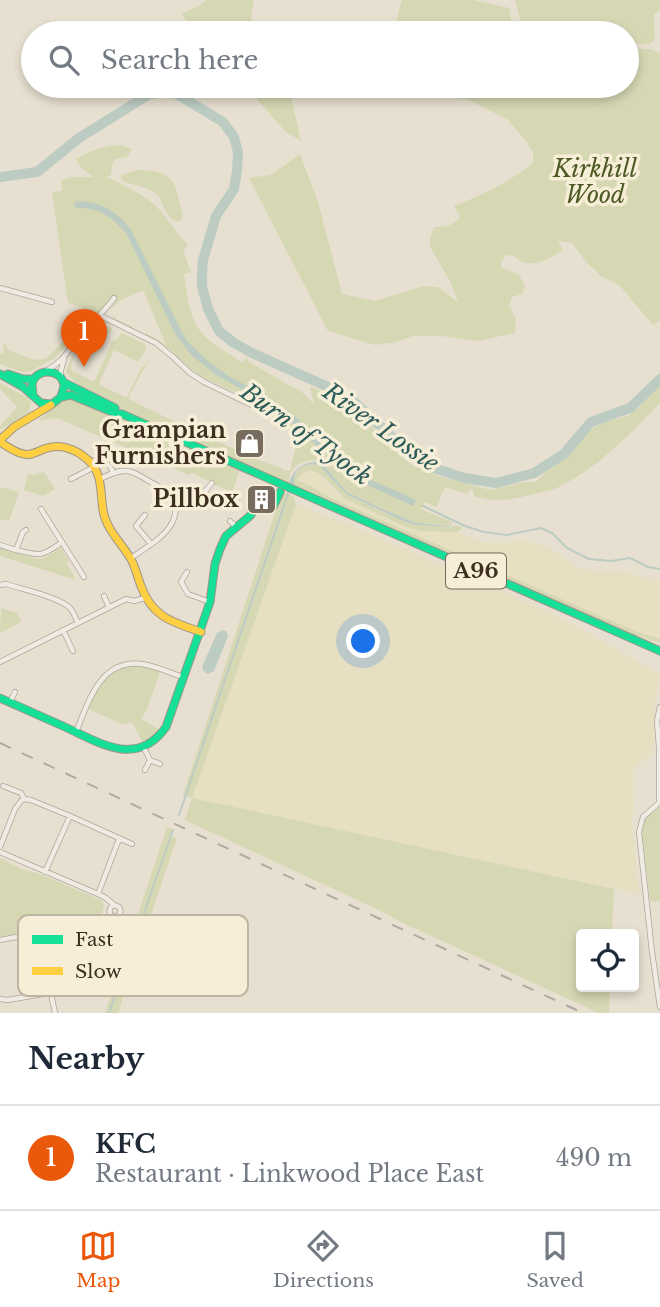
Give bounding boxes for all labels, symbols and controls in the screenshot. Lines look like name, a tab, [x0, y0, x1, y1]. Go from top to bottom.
search box	[21, 21, 639, 98]
icon: search	[45, 41, 83, 79]
text: Search here	[101, 44, 258, 76]
park label: Kirkhill Wood	[552, 155, 638, 209]
pin: 1	[61, 309, 107, 367]
water label: Burn of Tyock	[234, 376, 377, 491]
water label: River Lossie	[317, 376, 445, 478]
place label: Grampian Furnishers	[95, 416, 226, 470]
shop icon: Grampian Furnishers	[232, 426, 266, 460]
building icon: Pillbox	[245, 482, 279, 516]
place label: Pillbox	[153, 485, 239, 513]
road number: A96	[446, 554, 506, 588]
your location	[346, 624, 380, 658]
legend	[18, 915, 248, 996]
text: Fast	[75, 928, 114, 951]
map controls	[576, 929, 639, 992]
button: locate	[576, 929, 639, 992]
text: Slow	[75, 960, 122, 983]
text: Nearby	[28, 1040, 144, 1077]
text: KFC	[95, 1128, 156, 1160]
text: 1	[46, 1144, 56, 1172]
text: 490 m	[556, 1144, 632, 1172]
text: Restaurant · Linkwood Place East	[95, 1160, 484, 1188]
tab: Map	[76, 1227, 120, 1292]
tab: Directions	[273, 1227, 374, 1292]
tab: Saved	[526, 1227, 584, 1292]

